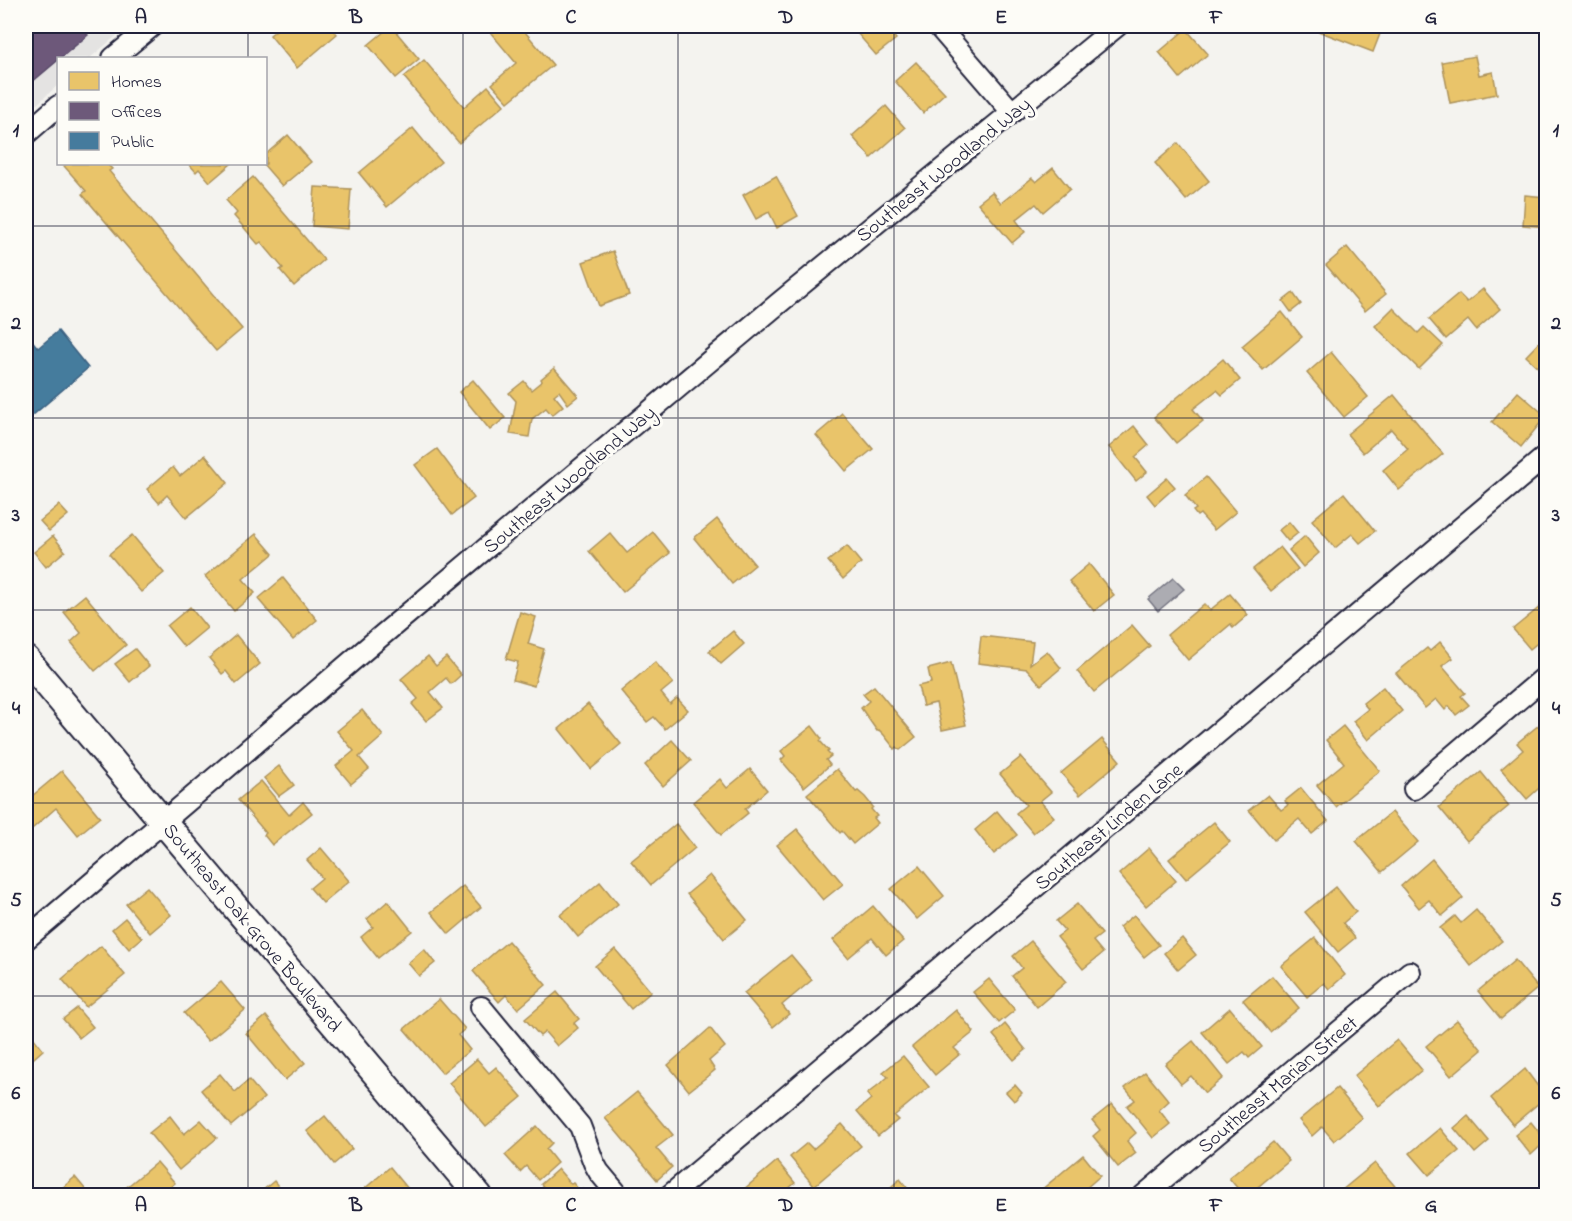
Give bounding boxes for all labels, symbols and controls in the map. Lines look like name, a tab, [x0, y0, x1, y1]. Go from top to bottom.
text: A	[135, 4, 147, 33]
text: B	[348, 4, 363, 33]
text: C	[566, 4, 577, 33]
text: D	[778, 4, 793, 33]
text: E	[995, 4, 1007, 33]
text: F	[1209, 4, 1223, 33]
text: G	[1425, 4, 1438, 33]
legend	[57, 57, 267, 165]
text: Homes	[111, 70, 162, 96]
street label: Southeast Woodland Way	[851, 91, 1038, 251]
text: Offices	[111, 100, 162, 126]
text: 1	[13, 117, 20, 146]
text: 1	[1553, 117, 1560, 146]
text: Public	[111, 130, 154, 156]
text: 2	[10, 310, 21, 339]
text: 2	[1550, 310, 1561, 339]
street label: Southeast Woodland Way	[478, 400, 663, 562]
text: 3	[11, 502, 20, 531]
text: 3	[1551, 502, 1560, 531]
text: 4	[12, 695, 21, 724]
text: 4	[1552, 695, 1561, 724]
street label: Southeast Linden Lane	[1029, 757, 1190, 899]
street label: Southeast Oak Grove Boulevard	[155, 818, 347, 1039]
text: 5	[10, 887, 22, 916]
text: 5	[1550, 887, 1562, 916]
street label: Southeast Marian Street	[1192, 1010, 1365, 1162]
text: 6	[12, 1080, 21, 1109]
text: 6	[1552, 1080, 1561, 1109]
text: A	[135, 1192, 147, 1221]
text: B	[348, 1192, 363, 1221]
text: C	[566, 1192, 577, 1221]
text: D	[778, 1192, 793, 1221]
text: E	[995, 1192, 1007, 1221]
text: F	[1209, 1192, 1223, 1221]
text: G	[1425, 1192, 1438, 1221]

